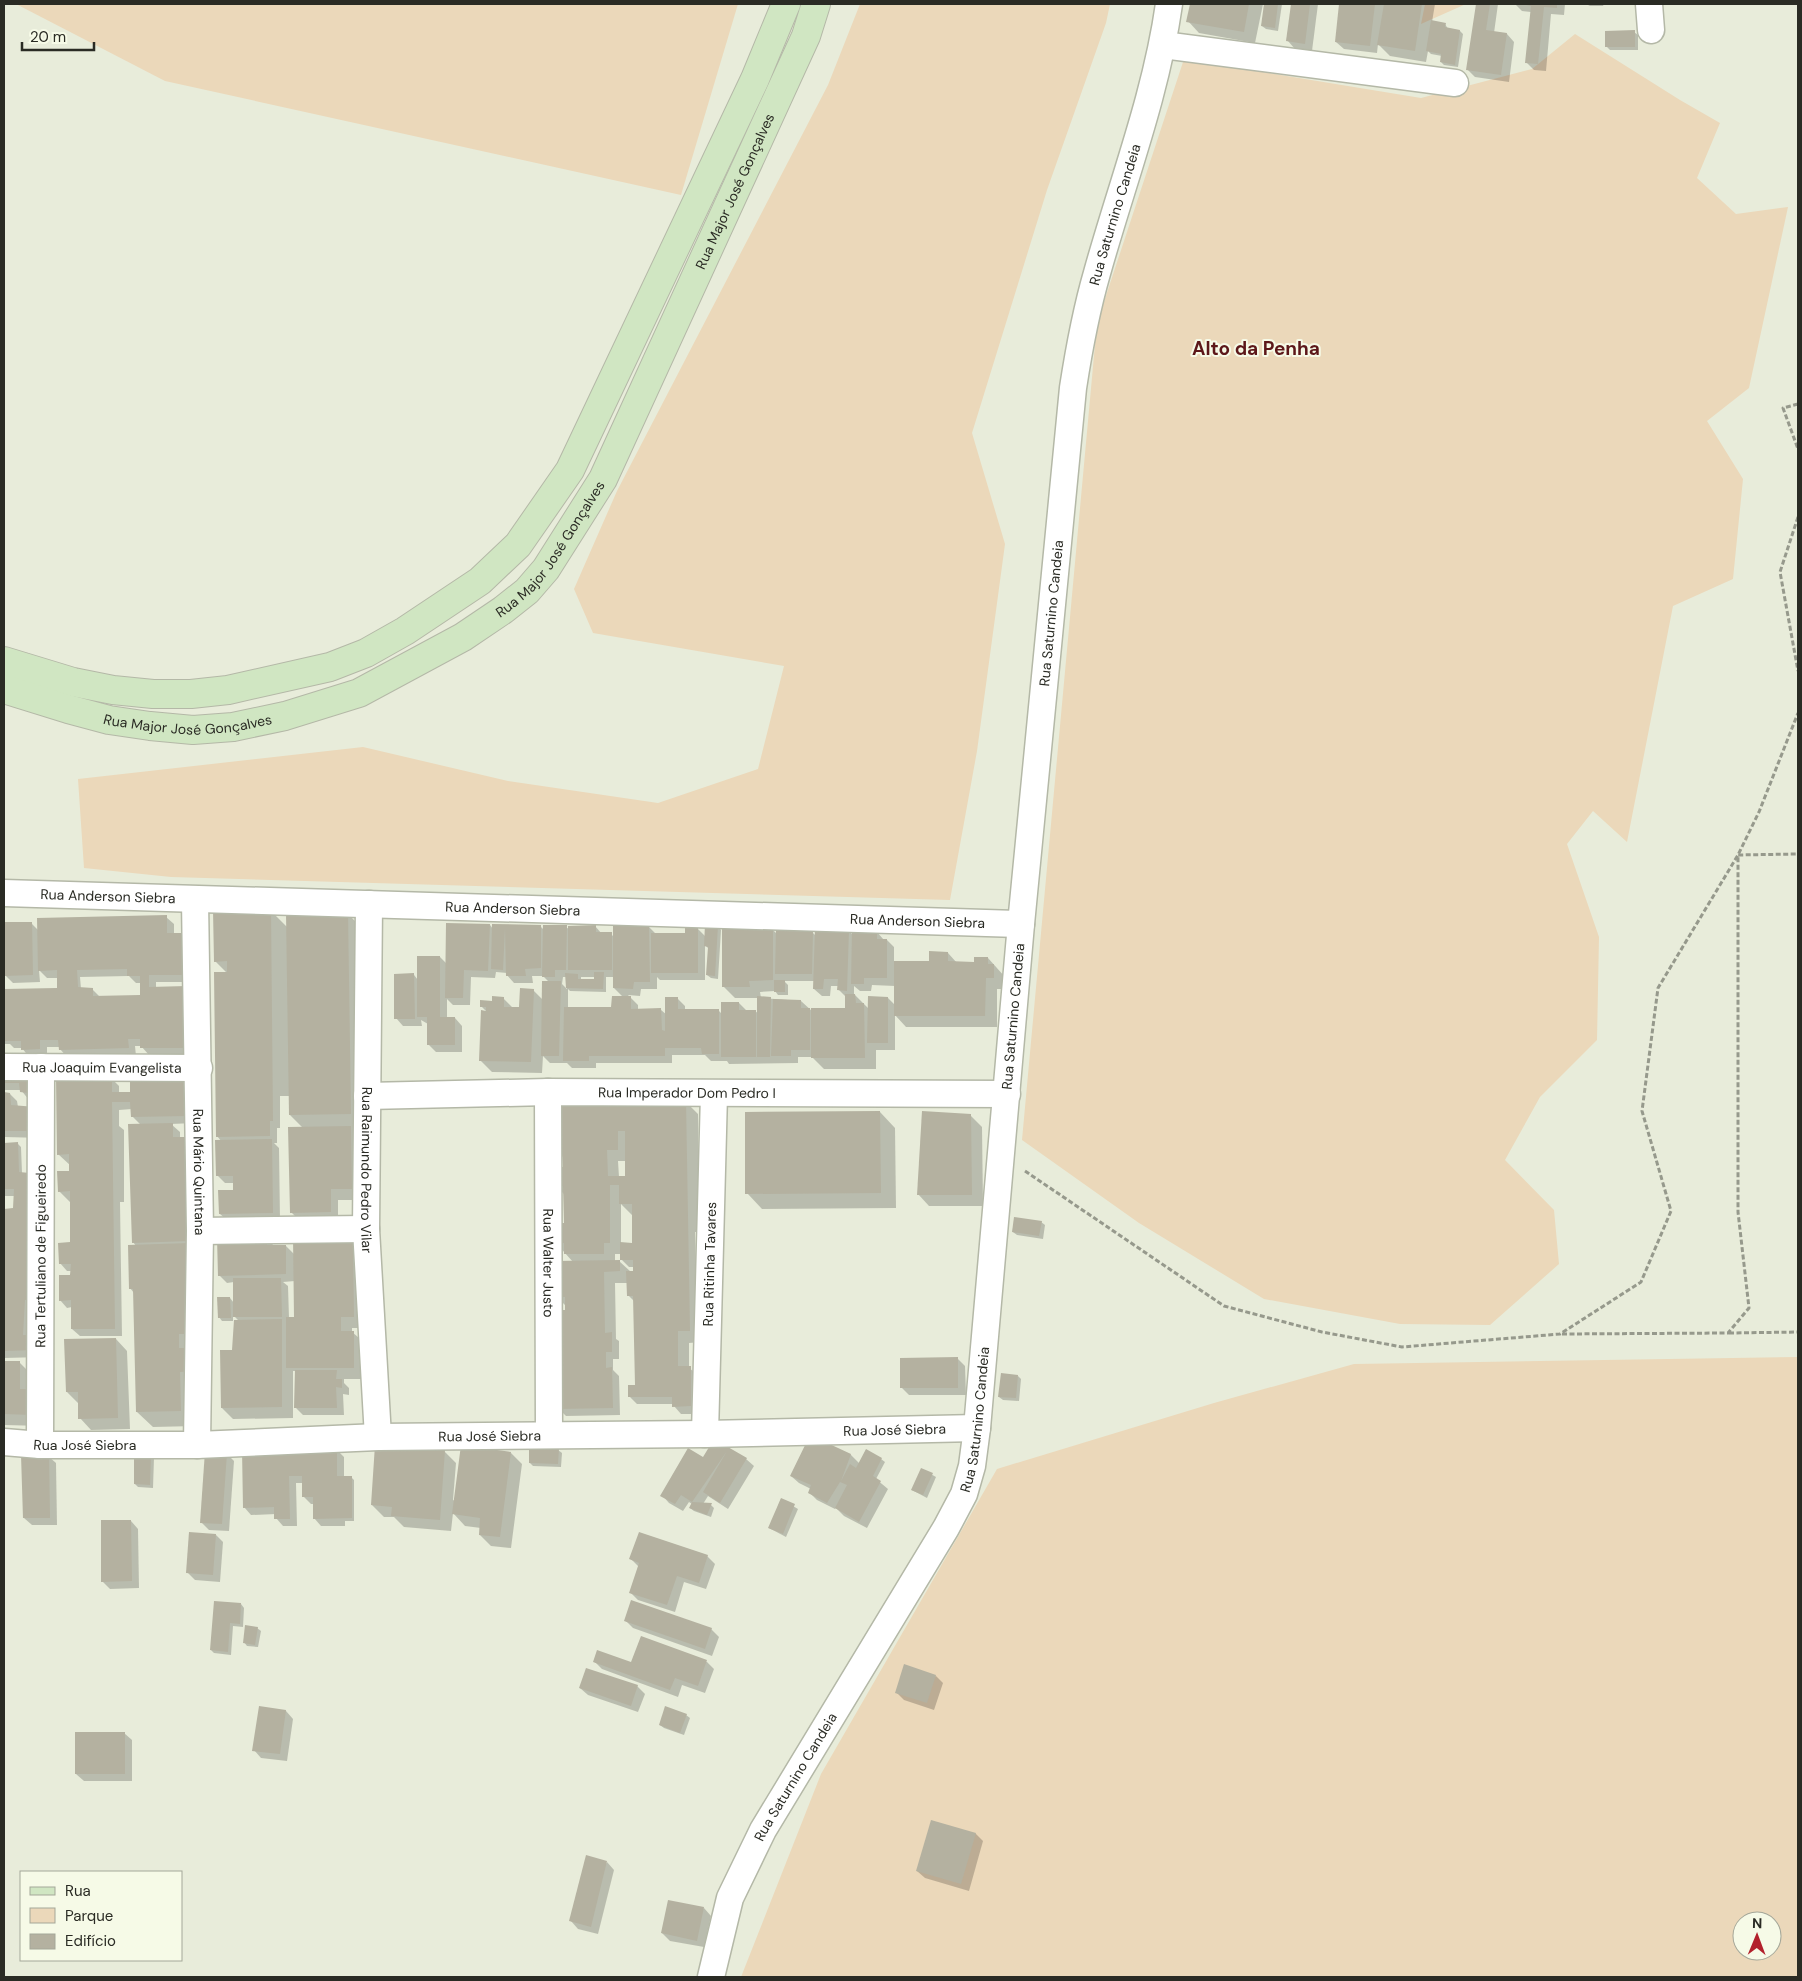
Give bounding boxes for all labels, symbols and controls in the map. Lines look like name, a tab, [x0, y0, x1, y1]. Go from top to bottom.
scale bar	[22, 20, 95, 52]
text: 20 m	[30, 27, 66, 47]
street label: Rua Major José Gonçalves	[691, 110, 778, 272]
street label: Rua Saturnino Candeia	[1085, 142, 1145, 287]
district label: Alto da Penha	[1192, 336, 1320, 361]
street label: Rua Major José Gonçalves	[492, 477, 609, 621]
street label: Rua Saturnino Candeia	[1035, 539, 1067, 687]
street label: Rua Major José Gonçalves	[102, 710, 274, 739]
street label: Rua Anderson Siebra	[40, 885, 176, 907]
street label: Rua Anderson Siebra	[445, 897, 581, 920]
street label: Rua Anderson Siebra	[850, 910, 985, 932]
street label: Rua Saturnino Candeia	[998, 942, 1028, 1090]
street label: Rua Joaquim Evangelista	[22, 1058, 182, 1077]
street label: Rua Imperador Dom Pedro I	[598, 1083, 776, 1102]
street label: Rua Raimundo Pedro Vilar	[357, 1087, 376, 1254]
street label: Rua Mário Quintana	[189, 1108, 209, 1236]
street label: Rua Tertuliano de Figueiredo	[31, 1164, 50, 1348]
street label: Rua Ritinha Tavares	[699, 1202, 720, 1327]
street label: Rua Walter Justo	[539, 1209, 558, 1317]
street label: Rua Saturnino Candeia	[956, 1346, 993, 1494]
street label: Rua José Siebra	[843, 1420, 946, 1440]
street label: Rua José Siebra	[438, 1427, 541, 1445]
street label: Rua José Siebra	[33, 1435, 136, 1454]
street label: Rua Saturnino Candeia	[750, 1709, 841, 1844]
legend	[20, 1871, 182, 1961]
text: Rua	[65, 1881, 91, 1901]
text: Parque	[65, 1906, 113, 1926]
north arrow	[1732, 1911, 1782, 1961]
text: N	[1752, 1914, 1762, 1932]
text: Edifício	[65, 1931, 116, 1951]

